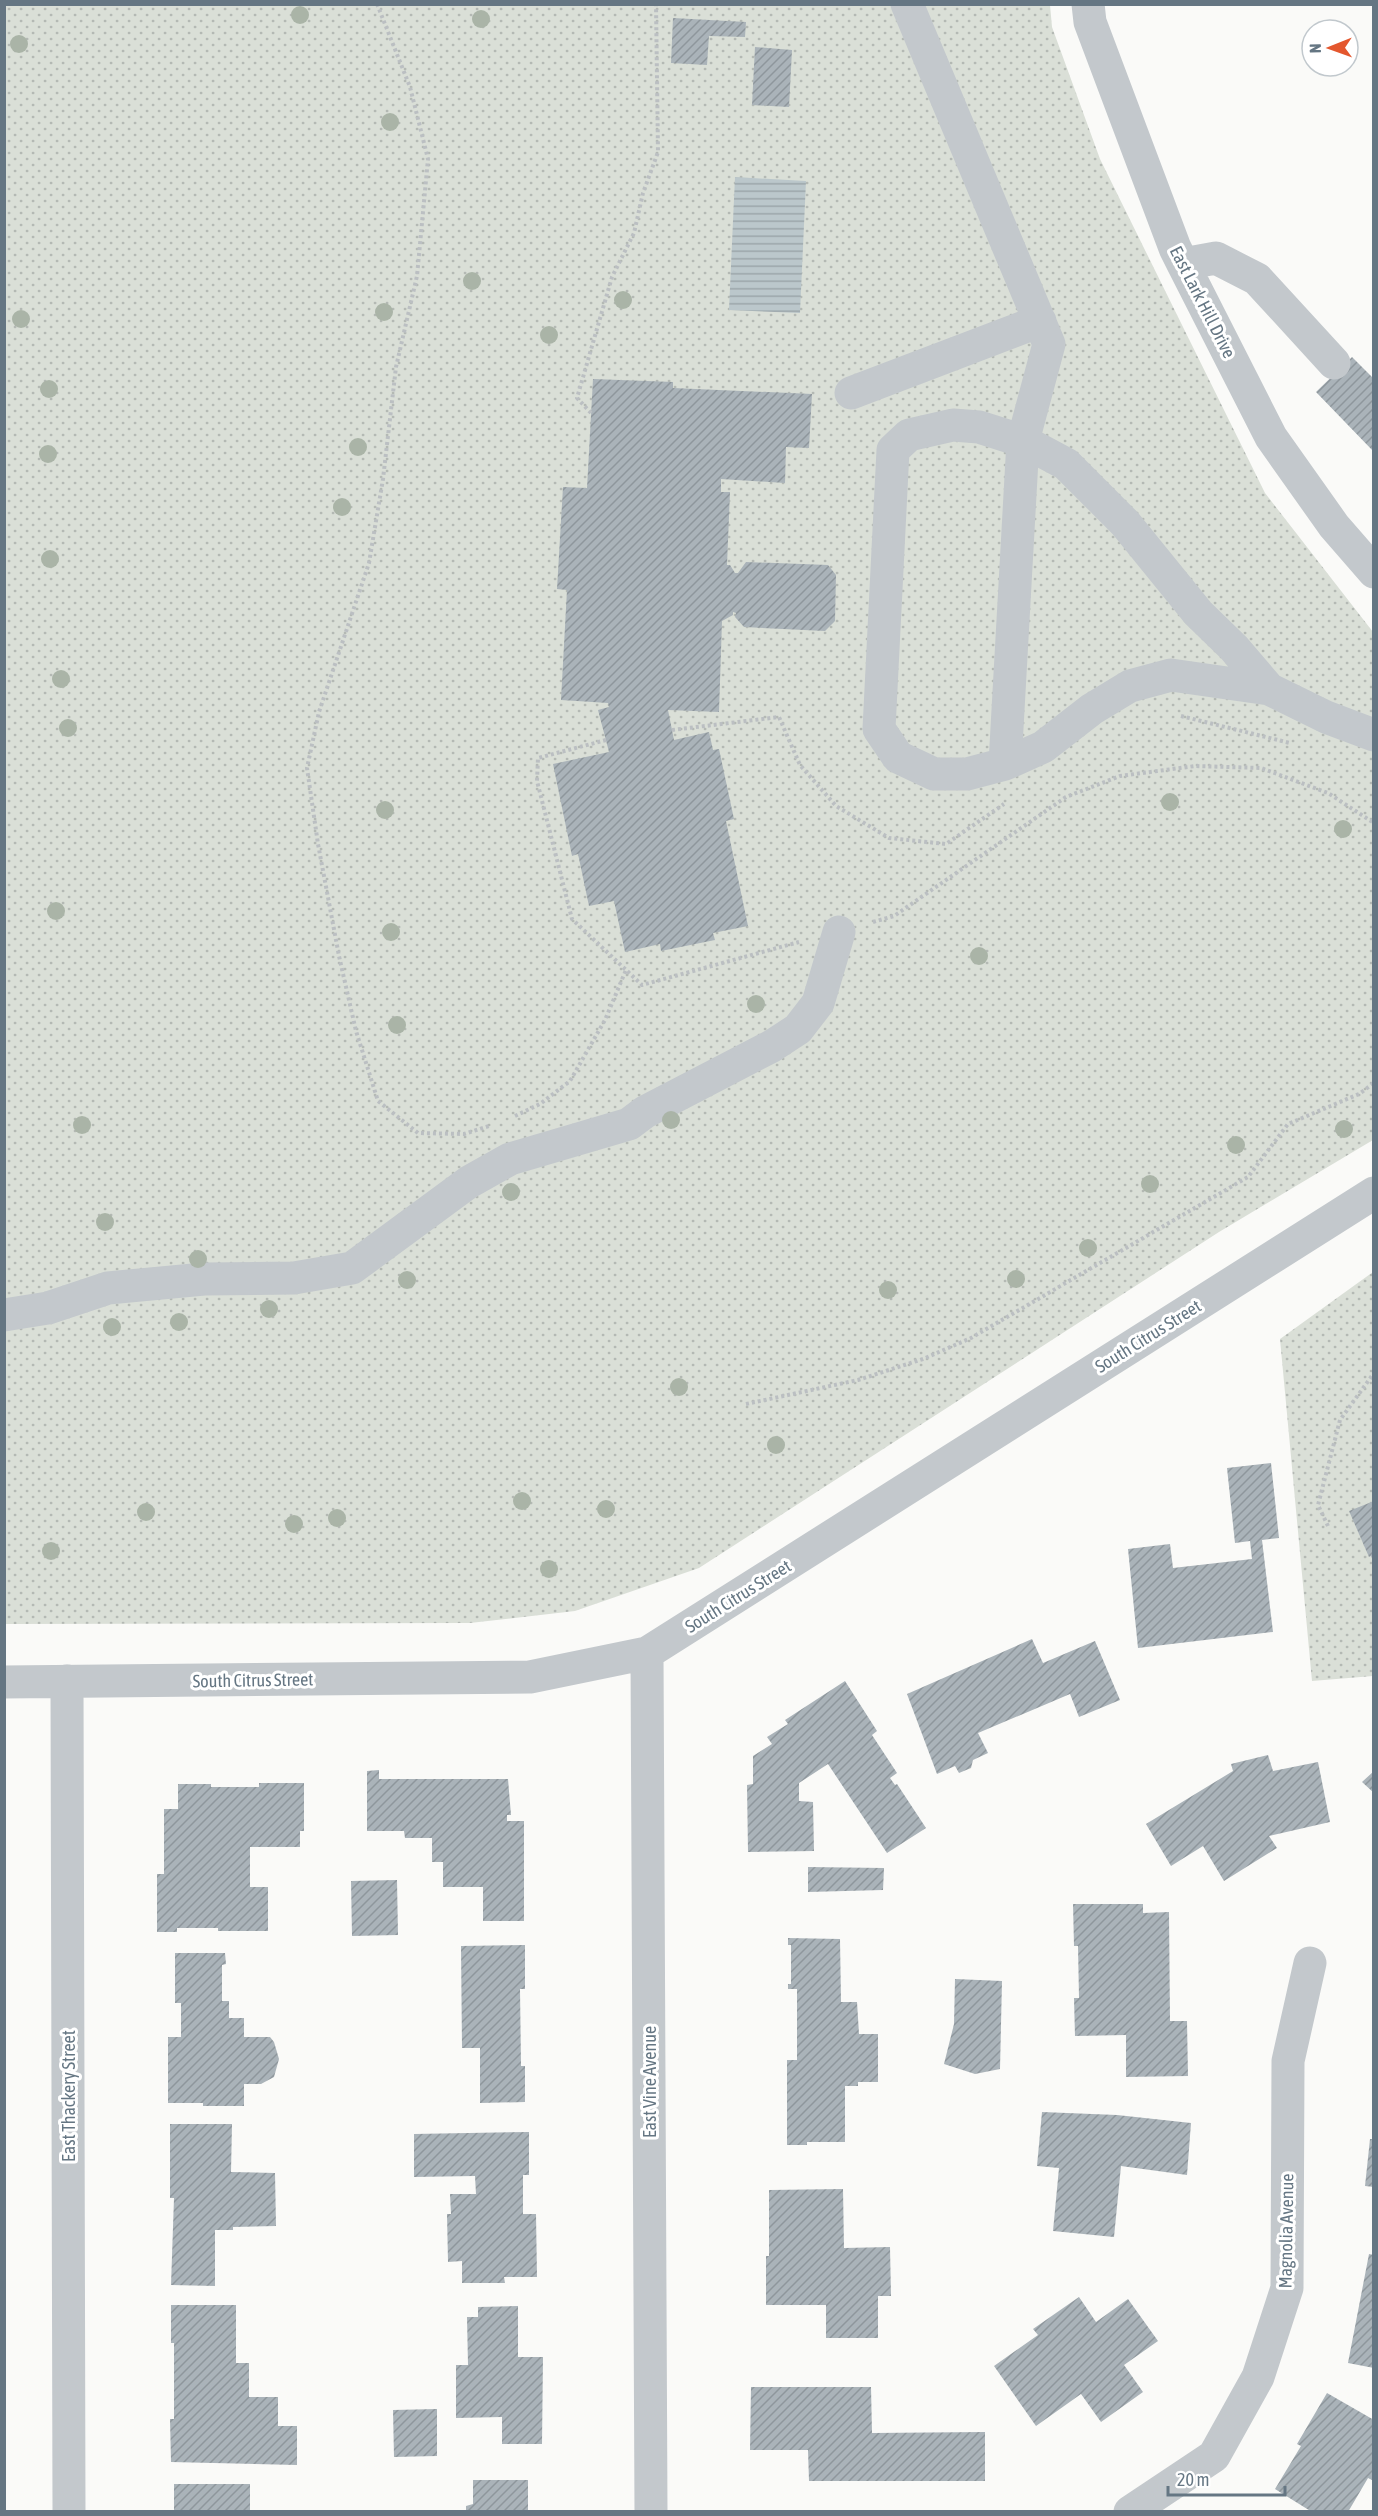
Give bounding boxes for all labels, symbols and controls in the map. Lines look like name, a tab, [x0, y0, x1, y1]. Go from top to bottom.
north arrow	[1300, 18, 1360, 78]
text: N	[1306, 43, 1324, 53]
street label: East Lark Hill Drive	[1166, 243, 1240, 361]
street label: South Citrus Street	[1091, 1295, 1205, 1377]
street label: South Citrus Street	[681, 1555, 795, 1637]
street label: South Citrus Street	[192, 1668, 314, 1692]
street label: East Vine Avenue	[639, 2026, 660, 2138]
street label: East Thackery Street	[58, 2030, 79, 2162]
street label: Magnolia Avenue	[1274, 2173, 1298, 2289]
scale bar	[1168, 2459, 1285, 2497]
text: 20 m	[1177, 2469, 1209, 2490]

